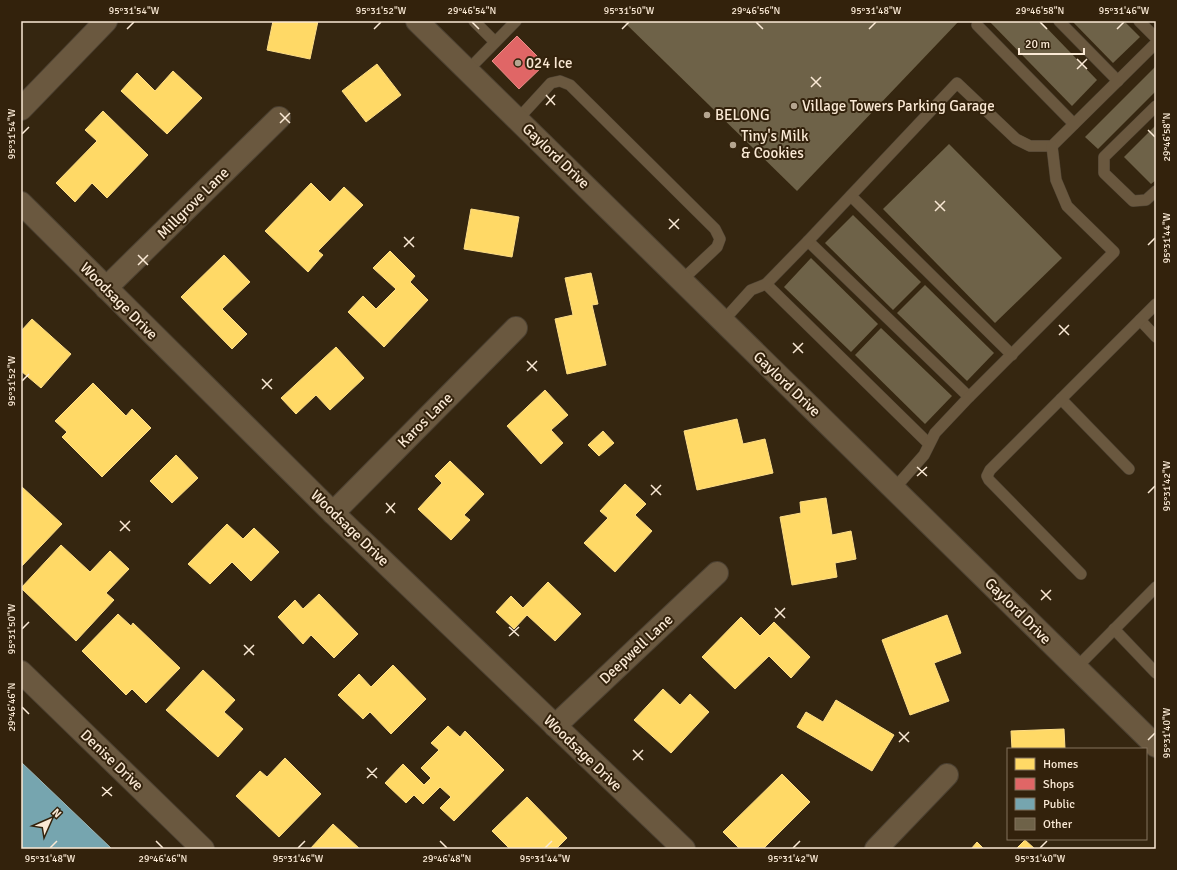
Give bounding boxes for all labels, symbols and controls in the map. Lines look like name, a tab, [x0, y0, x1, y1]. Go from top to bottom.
text: 95°31'54"W	[109, 5, 160, 17]
text: 95°31'52"W	[356, 5, 407, 17]
text: 29°46'54"N	[448, 5, 496, 17]
text: 95°31'50"W	[604, 5, 655, 17]
text: 29°46'56"N	[732, 5, 780, 17]
text: 95°31'48"W	[851, 5, 902, 17]
text: 29°46'58"N	[1016, 5, 1064, 17]
text: 95°31'46"W	[1099, 5, 1150, 17]
scale bar	[1019, 30, 1084, 56]
text: 20 m	[1025, 37, 1050, 52]
place label: 024 Ice	[526, 54, 573, 72]
marker: 024 Ice	[513, 58, 523, 68]
place label: Village Towers Parking Garage	[802, 97, 995, 115]
marker: Village Towers Parking Garage	[789, 101, 799, 111]
place label: BELONG	[715, 106, 770, 124]
text: 95°31'54"W	[6, 108, 18, 159]
marker: BELONG	[702, 110, 712, 120]
text: 29°46'58"N	[1161, 113, 1173, 161]
street label: Gaylord Drive	[519, 120, 593, 192]
place label: Tiny's Milk & Cookies	[741, 127, 809, 162]
marker: Tiny's Milk & Cookies	[728, 140, 738, 150]
street label: Millgrove Lane	[153, 163, 233, 243]
text: 95°31'44"W	[1161, 212, 1173, 263]
street label: Woodsage Drive	[77, 259, 161, 343]
street label: Gaylord Drive	[750, 348, 824, 420]
text: 95°31'52"W	[6, 355, 18, 406]
street label: Karos Lane	[394, 389, 456, 451]
text: 95°31'42"W	[1161, 460, 1173, 511]
street label: Woodsage Drive	[307, 486, 393, 570]
street label: Gaylord Drive	[981, 574, 1055, 648]
text: 95°31'50"W	[6, 603, 18, 654]
street label: Deepwell Lane	[596, 610, 676, 688]
text: 29°46'46"N	[6, 683, 18, 731]
text: 95°31'40"W	[1161, 707, 1173, 758]
street label: Woodsage Drive	[540, 711, 626, 795]
street label: Denise Drive	[77, 726, 147, 794]
legend	[1007, 748, 1147, 840]
text: Homes	[1043, 757, 1078, 772]
text: Shops	[1043, 777, 1074, 792]
text: Public	[1043, 797, 1075, 812]
north arrow	[30, 800, 70, 840]
text: N	[49, 806, 64, 821]
text: Other	[1043, 817, 1073, 832]
text: 95°31'48"W	[25, 853, 76, 865]
text: 29°46'46"N	[139, 853, 187, 865]
text: 95°31'46"W	[273, 853, 324, 865]
text: 29°46'48"N	[423, 853, 471, 865]
text: 95°31'44"W	[520, 853, 571, 865]
text: 95°31'42"W	[768, 853, 819, 865]
text: 95°31'40"W	[1015, 853, 1066, 865]

